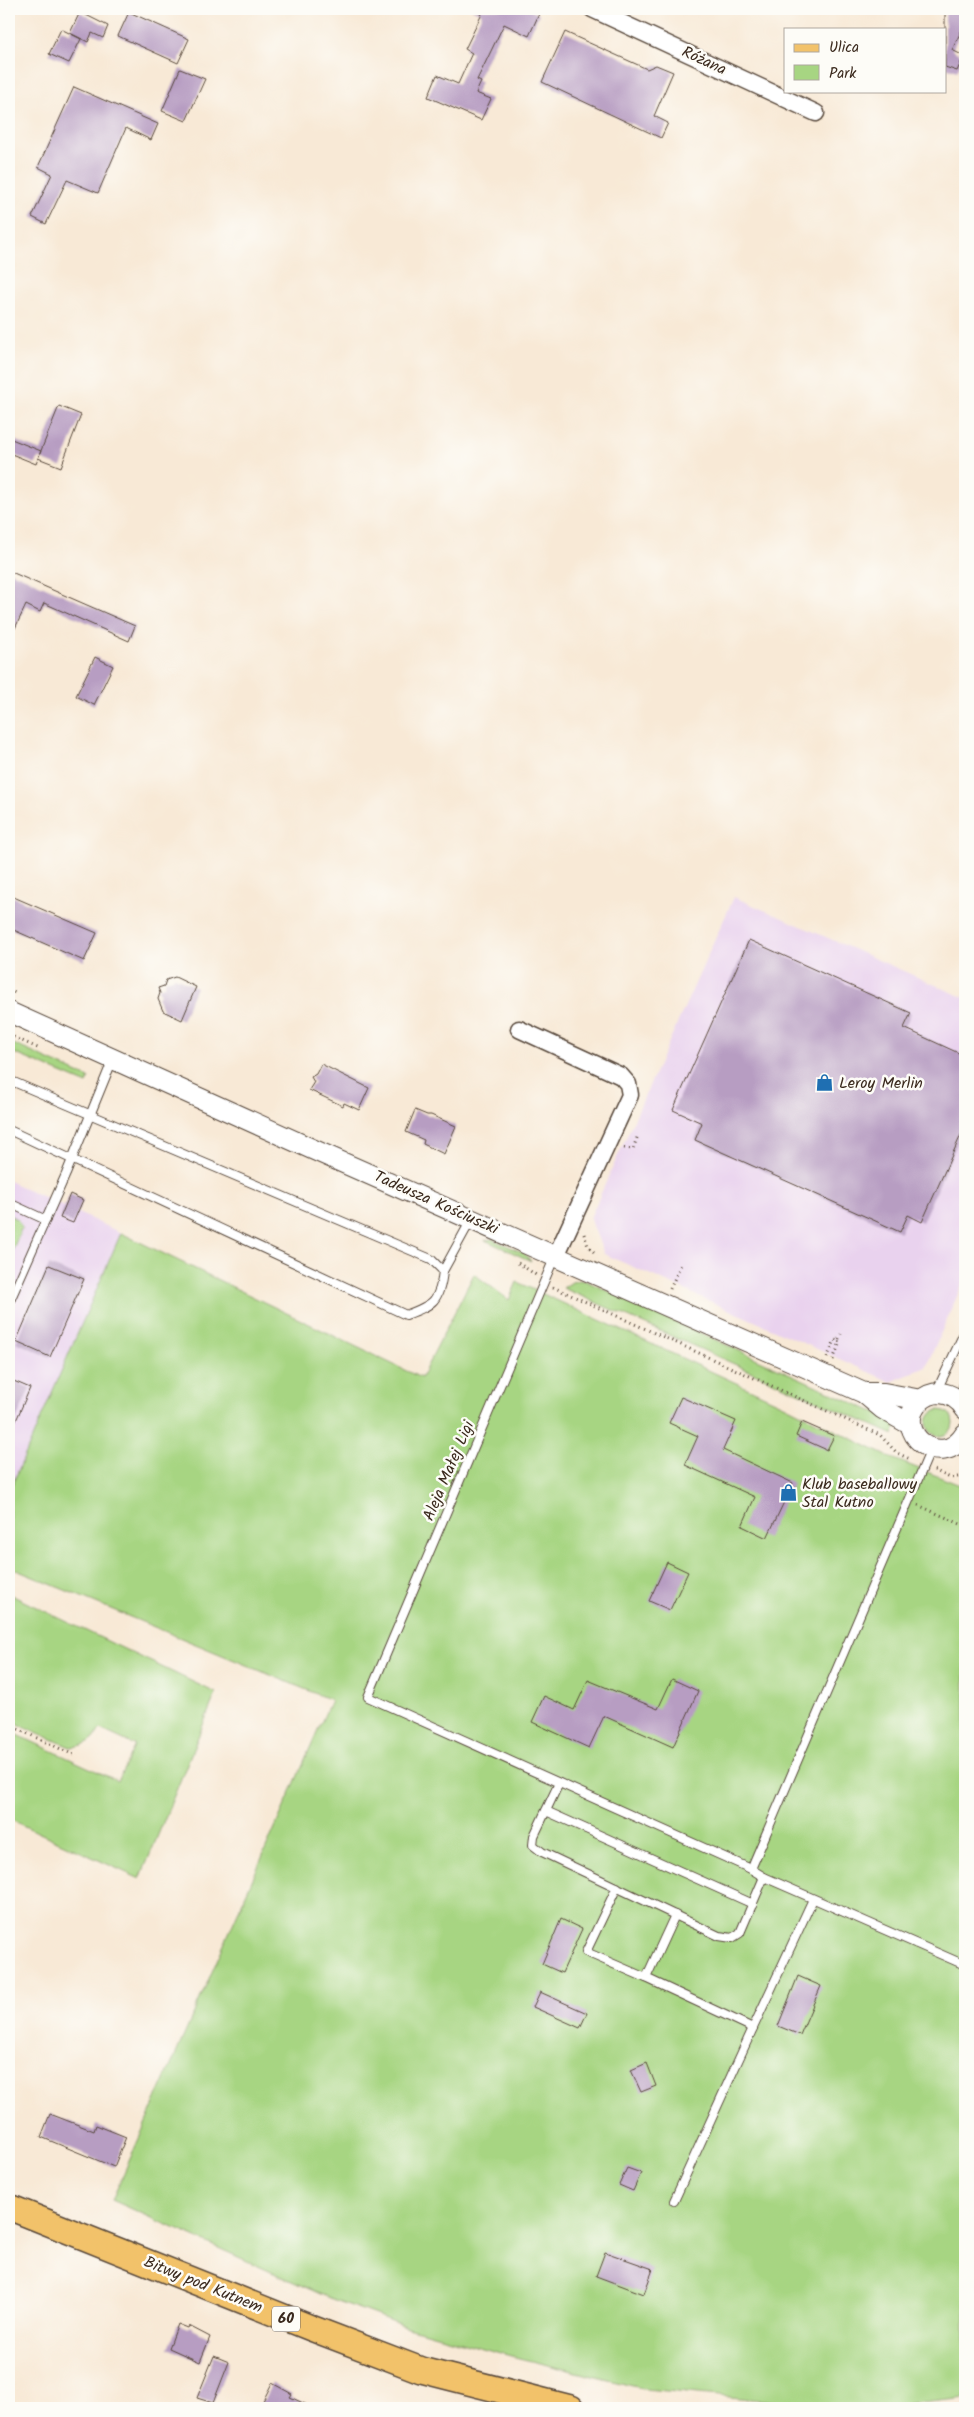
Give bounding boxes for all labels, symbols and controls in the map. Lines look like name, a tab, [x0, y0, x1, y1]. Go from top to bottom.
legend	[784, 28, 946, 92]
text: Ulica	[829, 36, 859, 60]
street label: Różana	[677, 40, 731, 82]
text: Park	[829, 62, 857, 86]
place label: Leroy Merlin	[839, 1071, 923, 1096]
shop icon: Leroy Merlin	[815, 1073, 835, 1093]
street label: Tadeusza Kościuszki	[370, 1164, 503, 1242]
street label: Aleja Małej Ligi	[417, 1416, 482, 1525]
place label: Klub baseballowy Stal Kutno	[802, 1472, 918, 1515]
shop icon: Klub baseballowy Stal Kutno	[778, 1483, 798, 1503]
street label: Bitwy pod Kutnem	[140, 2250, 266, 2320]
road number: 60	[272, 2306, 300, 2332]

